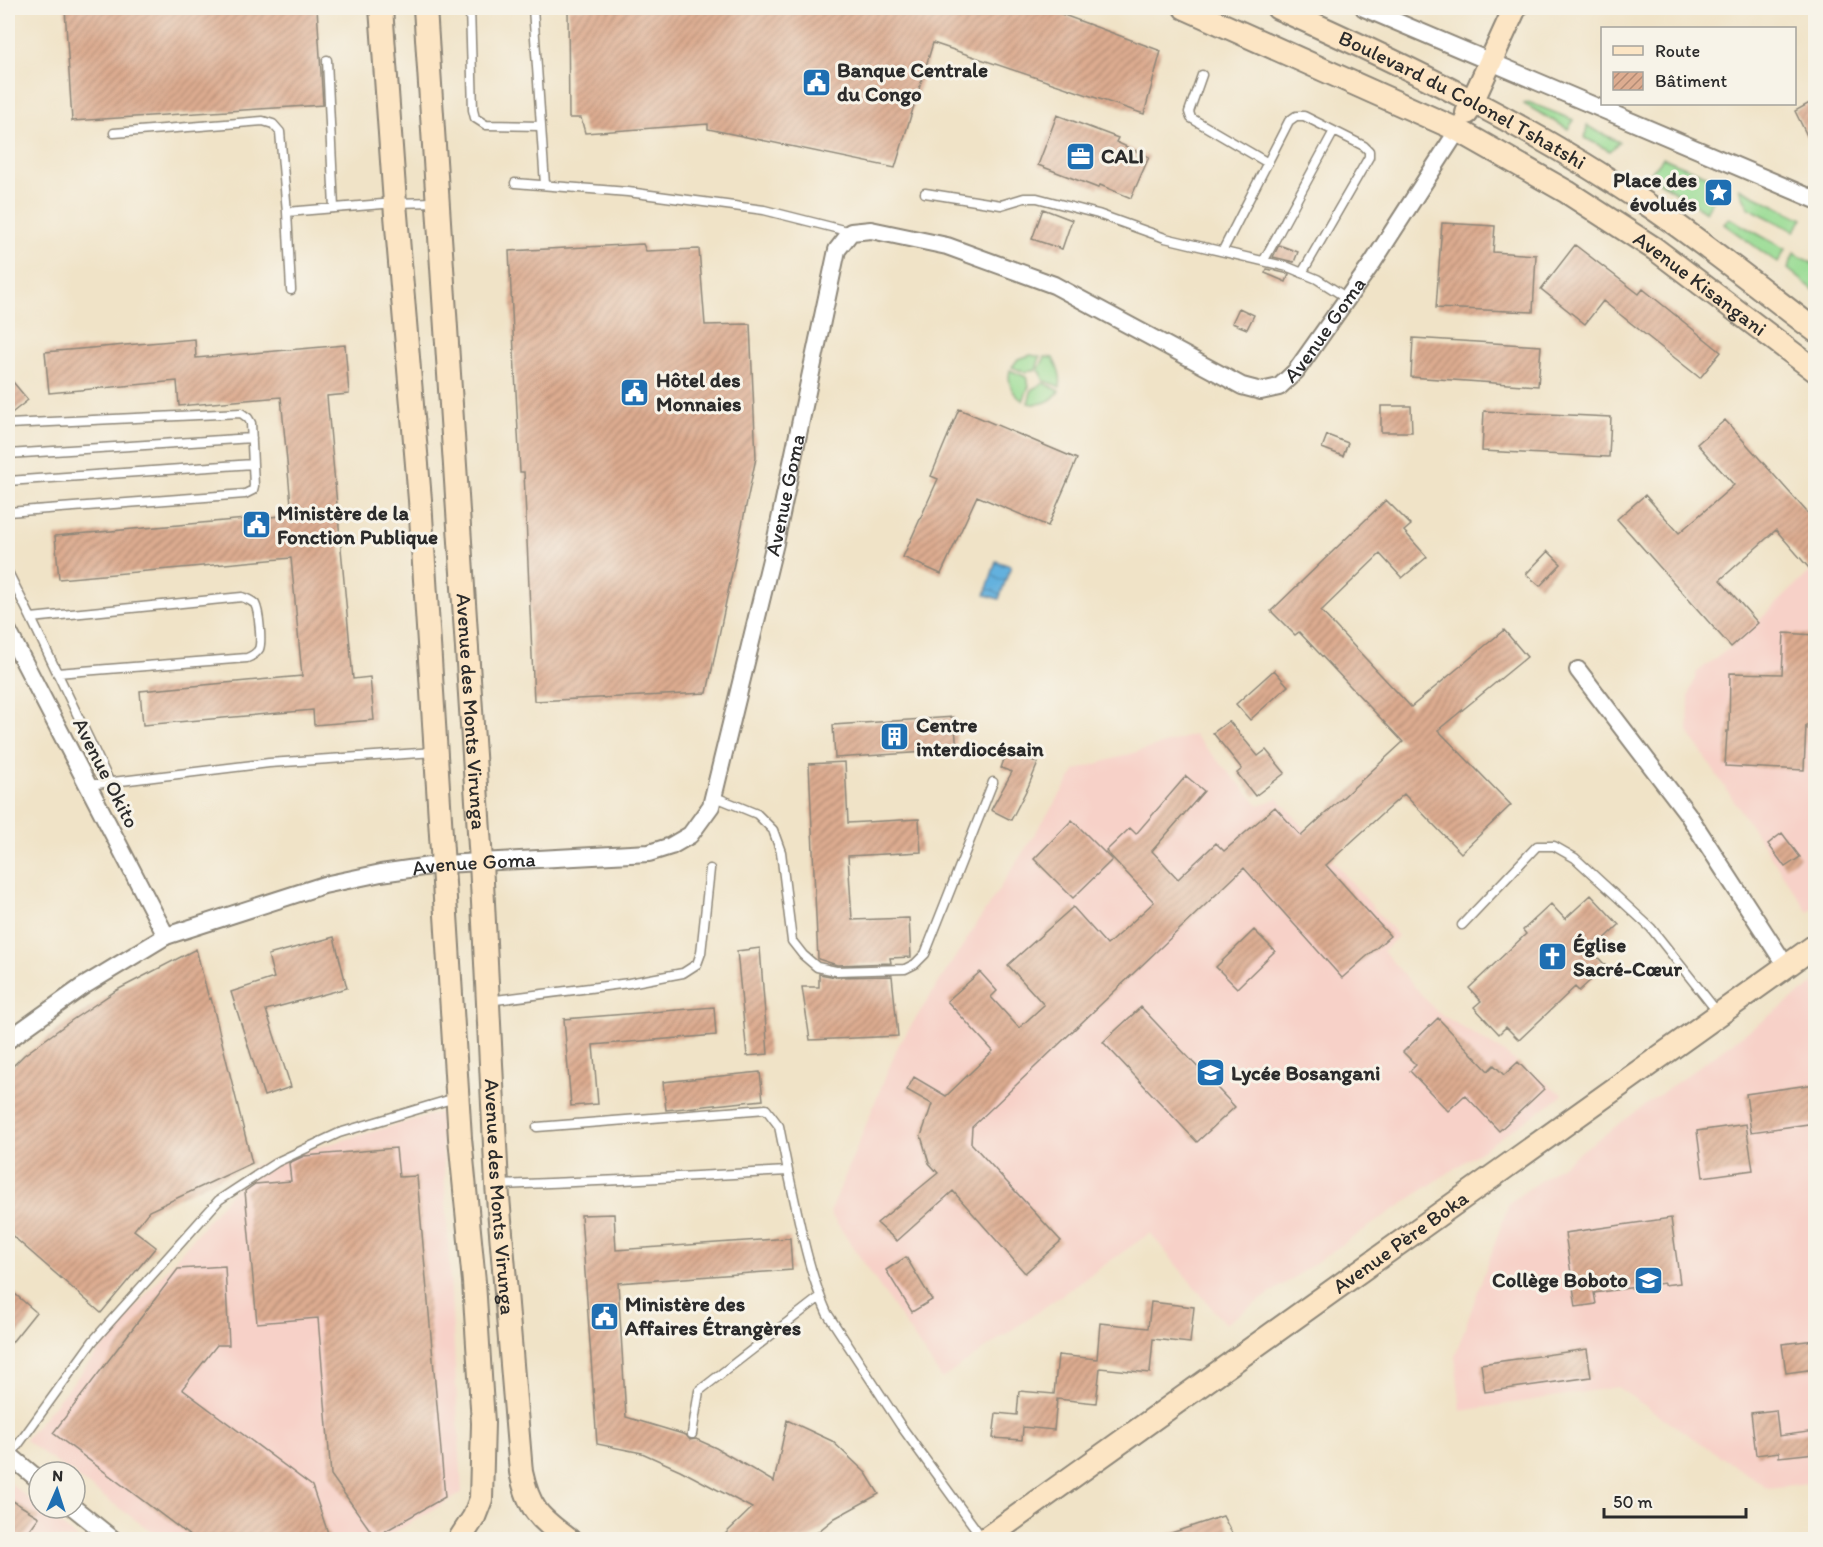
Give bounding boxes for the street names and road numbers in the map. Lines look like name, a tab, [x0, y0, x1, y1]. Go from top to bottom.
street label: Boulevard du Colonel Tshatshi	[1335, 24, 1591, 174]
street label: Avenue Kisangani	[1629, 225, 1772, 341]
street label: Avenue Goma	[1279, 272, 1370, 388]
street label: Avenue Goma	[759, 432, 810, 558]
street label: Avenue des Monts Virunga	[451, 593, 492, 830]
street label: Avenue Okito	[68, 713, 145, 832]
street label: Avenue Goma	[410, 846, 536, 880]
street label: Avenue des Monts Virunga	[480, 1078, 521, 1316]
street label: Avenue Père Boka	[1328, 1185, 1473, 1299]

